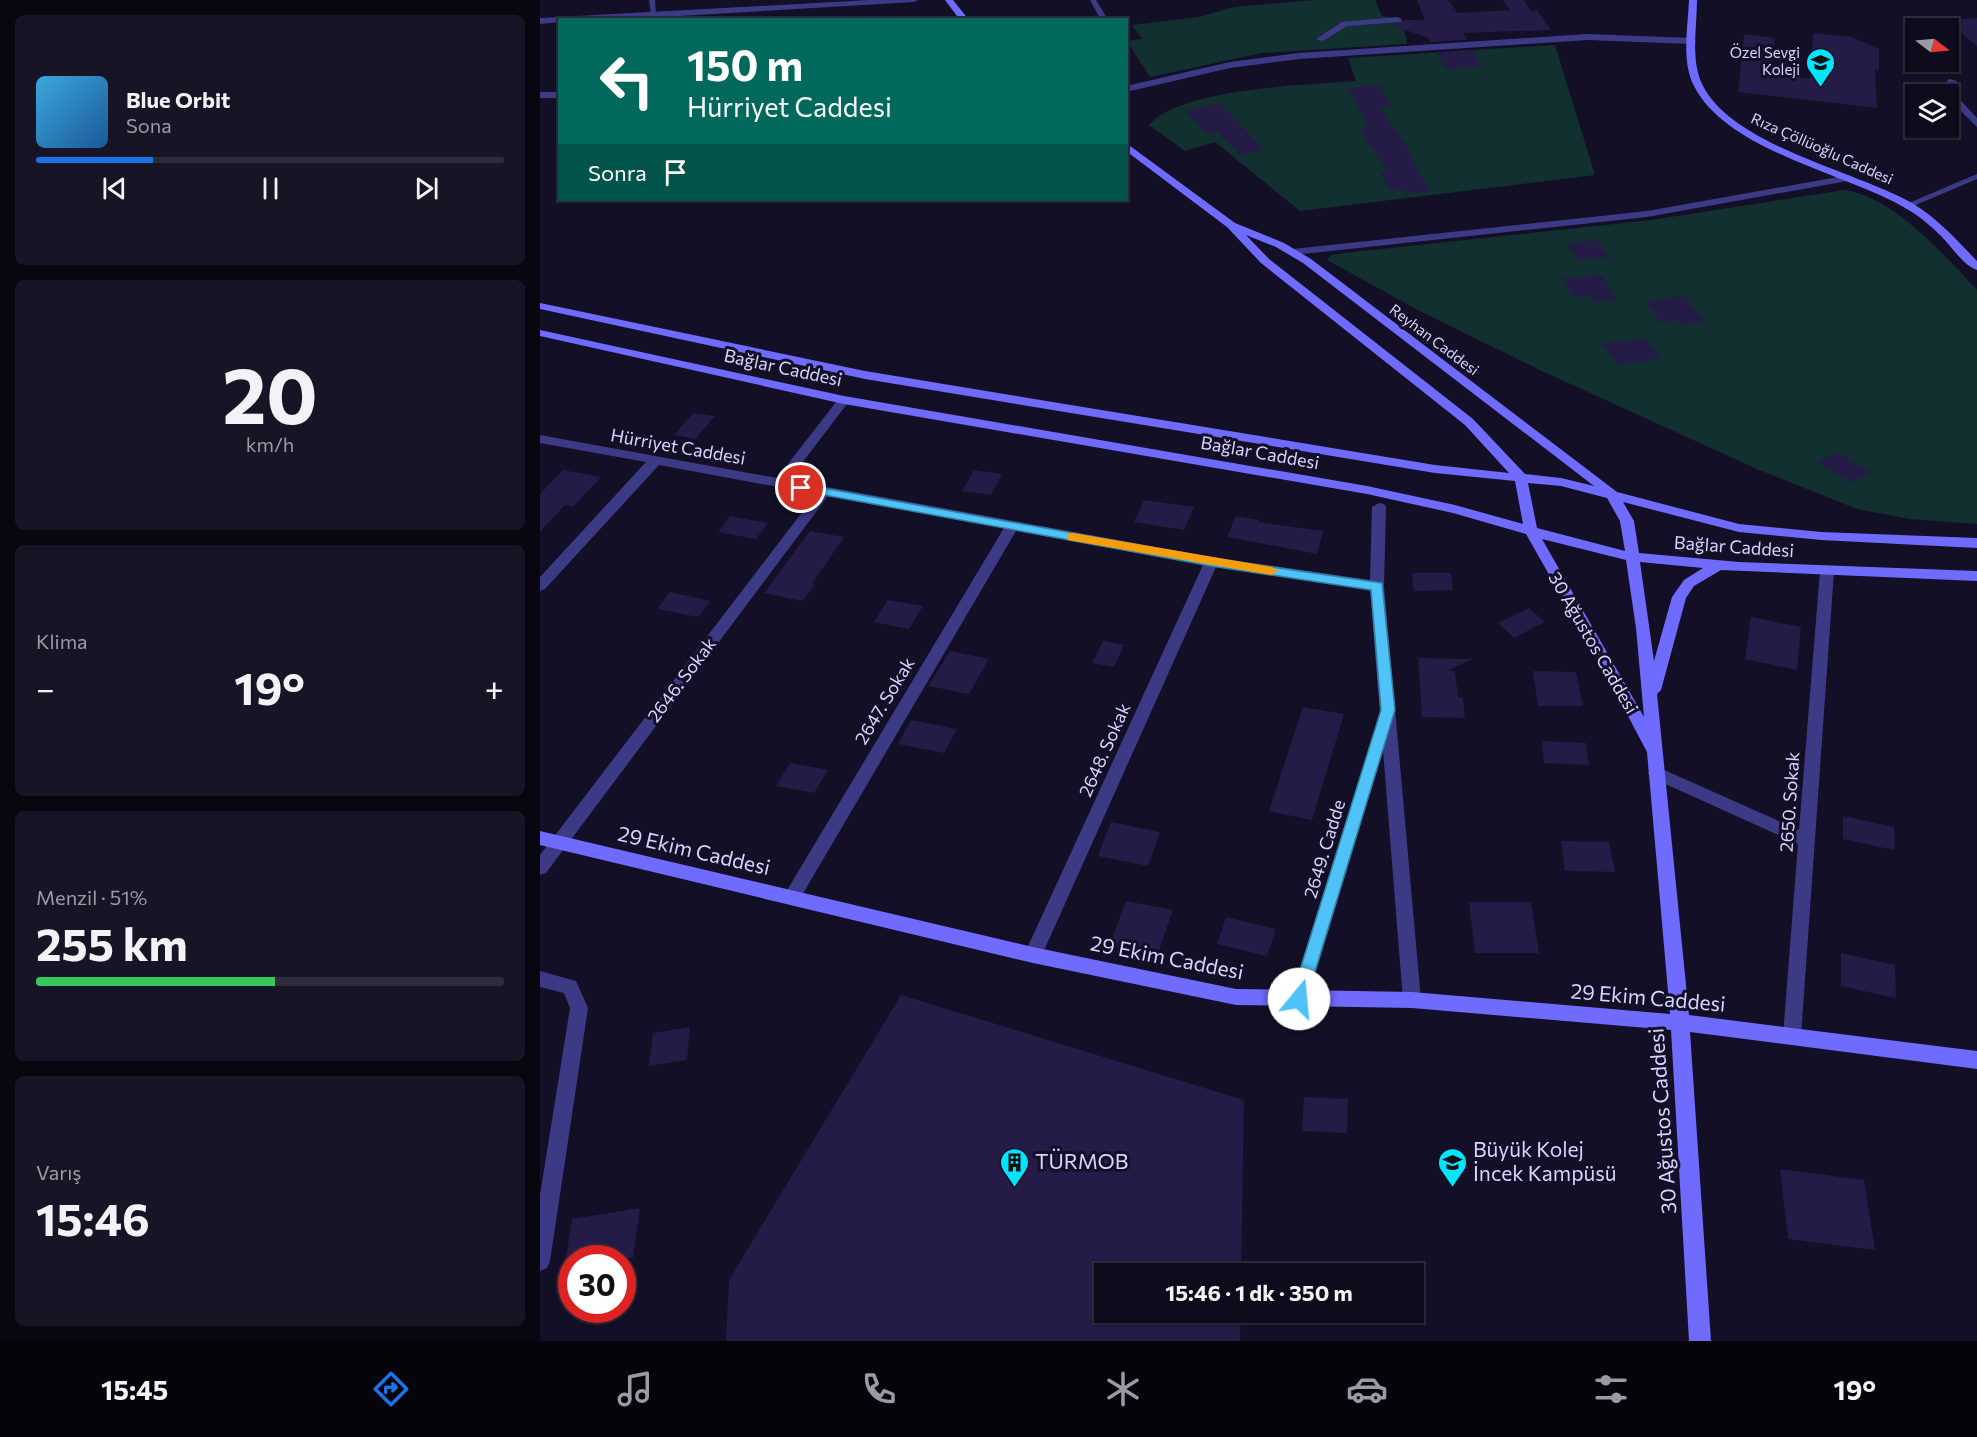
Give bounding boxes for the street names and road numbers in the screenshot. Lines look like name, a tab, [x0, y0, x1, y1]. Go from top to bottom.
street label: Rıza Çöllüoğlu Caddesi	[1749, 109, 1896, 188]
street label: Reyhan Caddesi	[1386, 300, 1483, 379]
street label: Bağlar Caddesi	[722, 344, 844, 390]
street label: Hürriyet Caddesi	[609, 423, 747, 469]
street label: Bağlar Caddesi	[1199, 431, 1321, 473]
street label: Bağlar Caddesi	[1673, 531, 1795, 561]
street label: 30 Ağustos Caddesi	[1544, 568, 1643, 717]
street label: 2646. Sokak	[642, 633, 720, 726]
street label: 2647. Sokak	[850, 653, 919, 748]
street label: 2648. Sokak	[1074, 699, 1135, 800]
street label: 2650. Sokak	[1775, 751, 1803, 853]
street label: 2649. Cadde	[1299, 797, 1349, 901]
street label: 29 Ekim Caddesi	[616, 820, 773, 879]
street label: 29 Ekim Caddesi	[1089, 929, 1246, 984]
street label: 29 Ekim Caddesi	[1570, 977, 1727, 1016]
street label: 30 Ağustos Caddesi	[1643, 1027, 1680, 1215]

